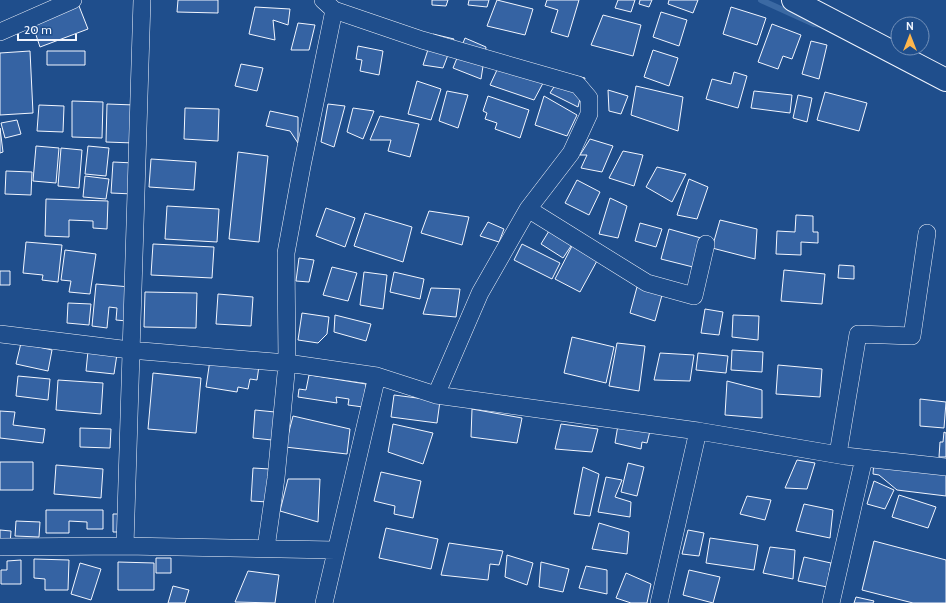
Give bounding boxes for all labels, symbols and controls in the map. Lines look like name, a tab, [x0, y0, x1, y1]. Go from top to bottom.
scale bar	[18, 16, 76, 42]
north arrow	[890, 16, 930, 56]
text: N	[906, 19, 914, 33]
text: 20 m	[24, 22, 52, 37]

